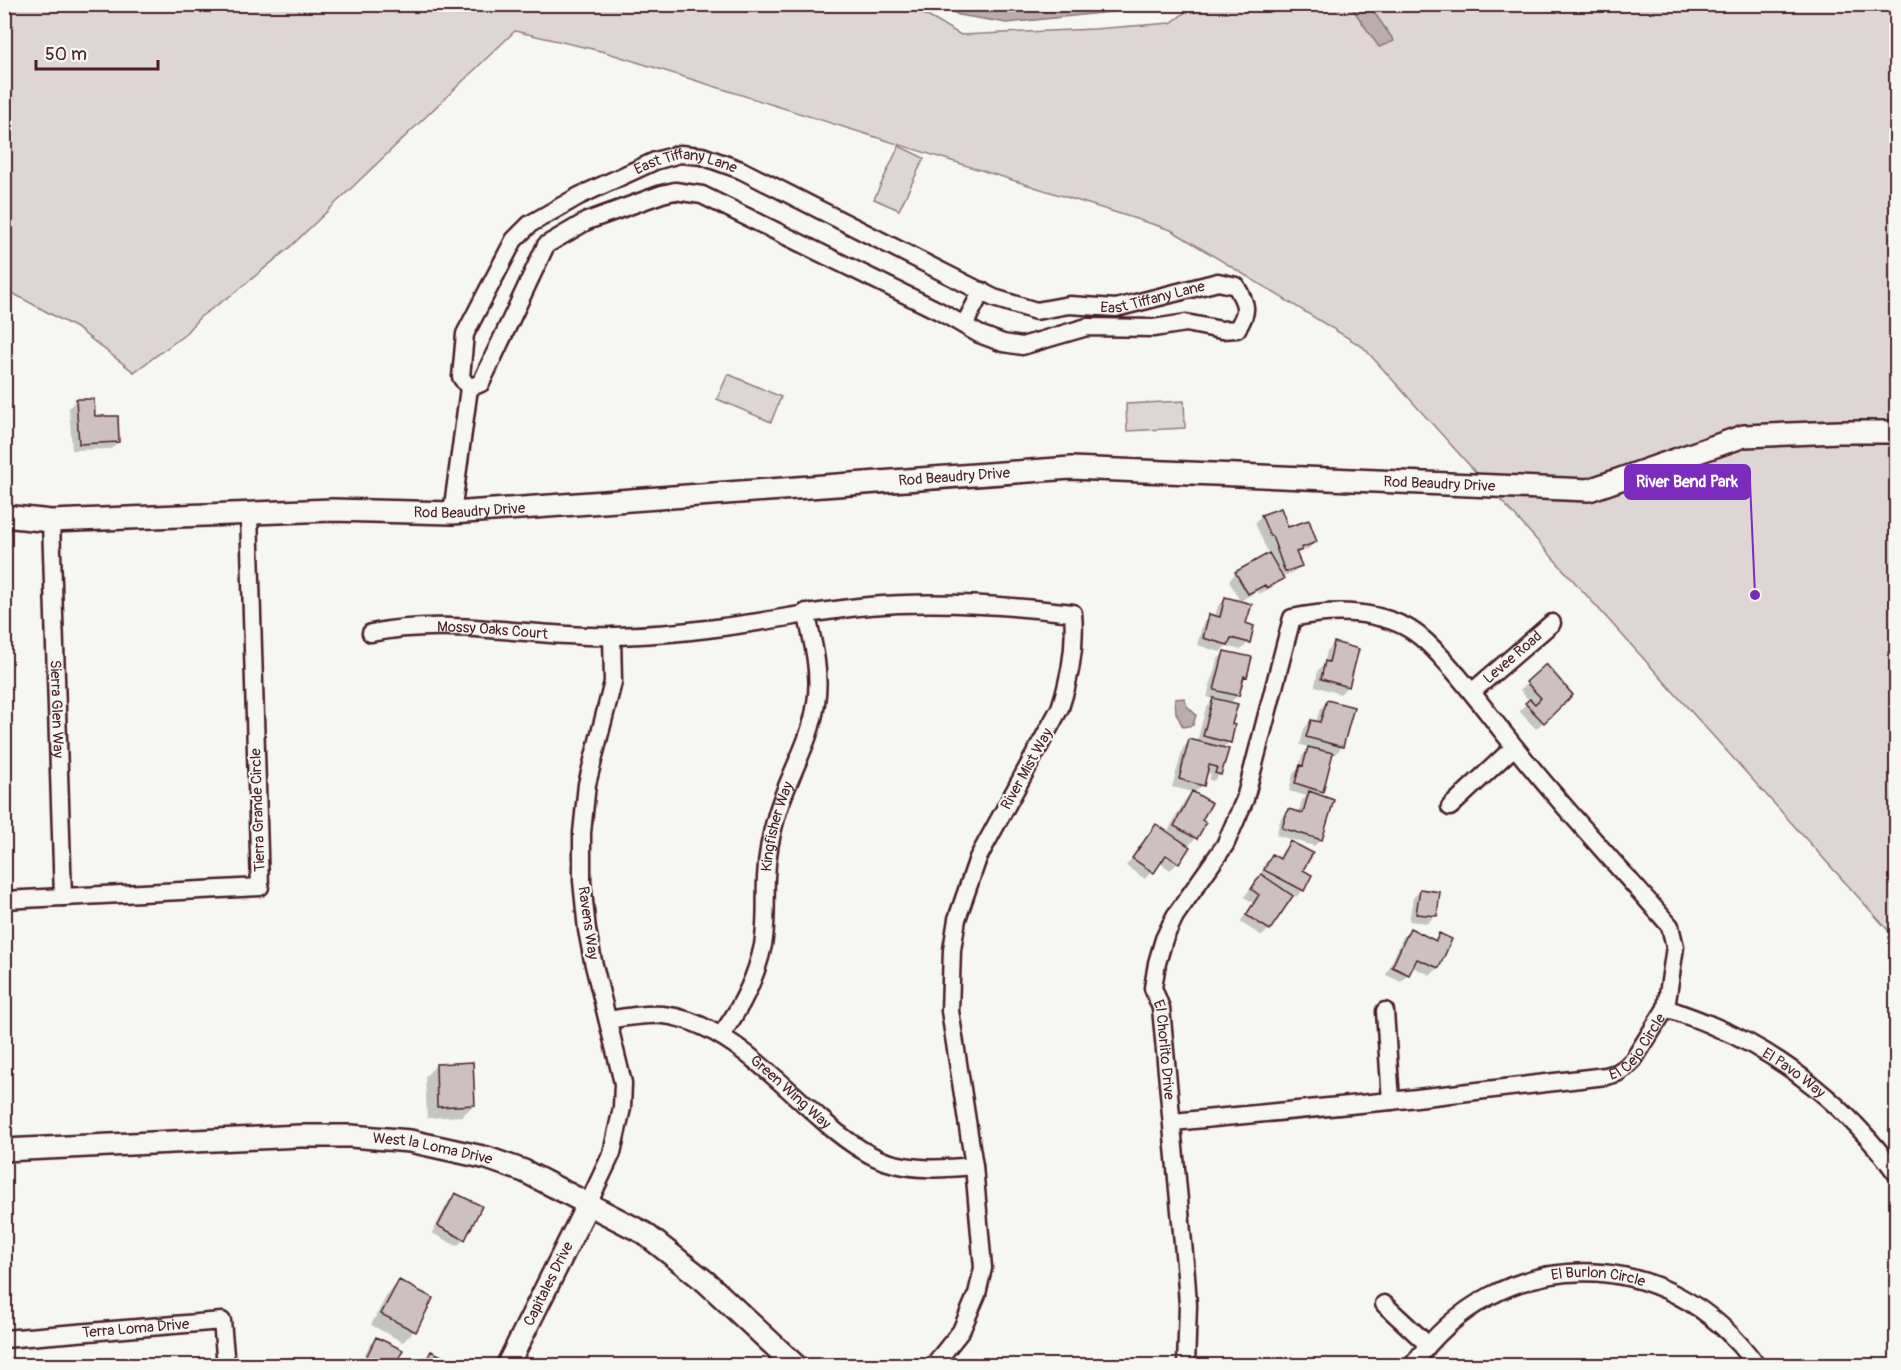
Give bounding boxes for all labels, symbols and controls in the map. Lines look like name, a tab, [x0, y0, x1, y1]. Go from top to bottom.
scale bar	[36, 33, 158, 71]
text: 50 m	[45, 43, 87, 66]
street label: East Tiffany Lane	[631, 144, 740, 179]
street label: East Tiffany Lane	[1100, 276, 1207, 317]
street label: Rod Beaudry Drive	[898, 463, 1011, 490]
callout: River Bend Park	[1625, 465, 1750, 499]
street label: Rod Beaudry Drive	[1383, 472, 1496, 496]
text: River Bend Park	[1636, 472, 1738, 492]
street label: Rod Beaudry Drive	[413, 498, 527, 523]
street label: Mossy Oaks Court	[437, 617, 550, 643]
street label: Levee Road	[1479, 626, 1546, 688]
street label: Sierra Glen Way	[46, 660, 68, 759]
street label: River Mist Way	[997, 724, 1057, 813]
street label: Tierra Grande Circle	[246, 747, 270, 872]
street label: Kingfisher Way	[757, 778, 798, 872]
street label: Ravens Way	[573, 885, 603, 961]
street label: El Chorlito Drive	[1149, 997, 1179, 1101]
street label: El Cejo Circle	[1607, 1009, 1670, 1084]
street label: El Pavo Way	[1759, 1043, 1830, 1102]
street label: Green Wing Way	[746, 1051, 836, 1133]
street label: West la Loma Drive	[372, 1128, 496, 1169]
street label: Capitales Drive	[519, 1238, 577, 1329]
street label: El Burlon Circle	[1550, 1263, 1648, 1291]
street label: Terra Loma Drive	[81, 1314, 191, 1342]

